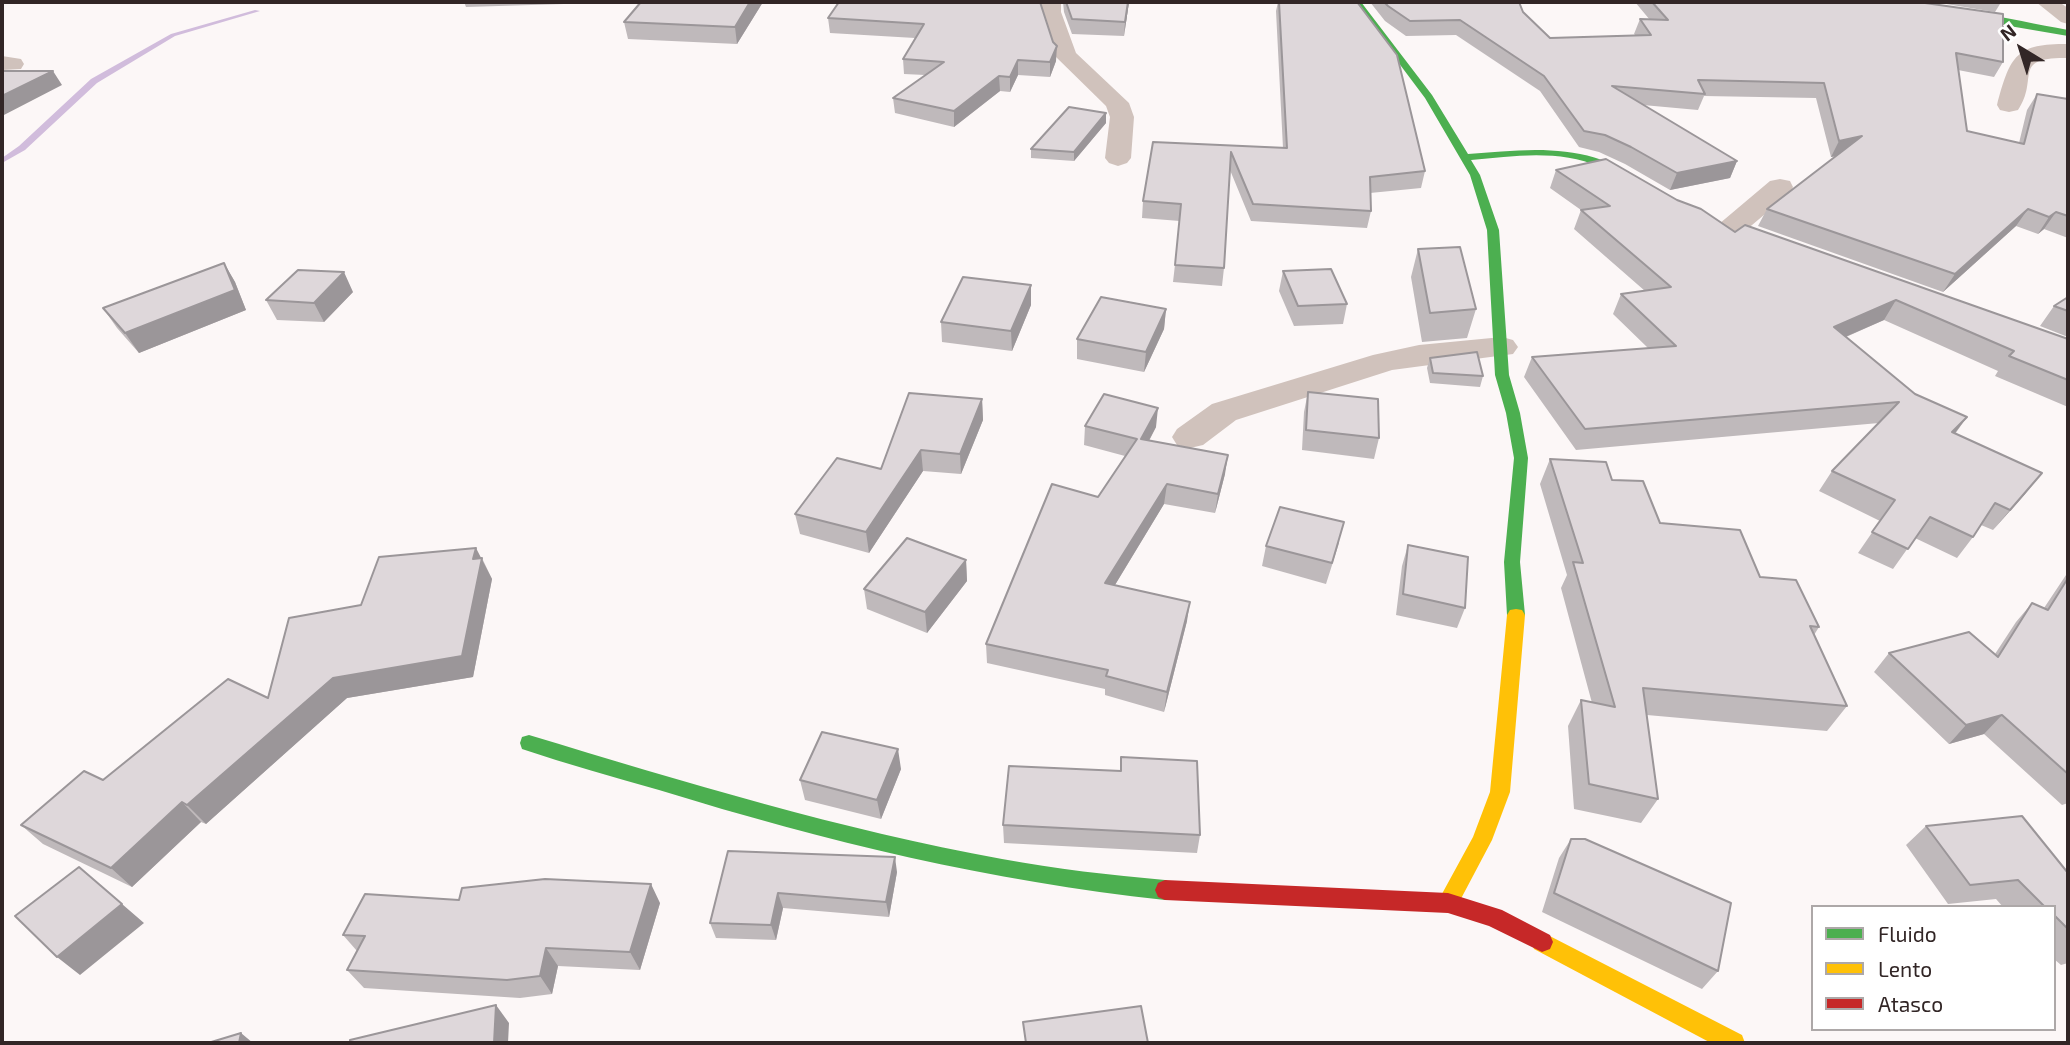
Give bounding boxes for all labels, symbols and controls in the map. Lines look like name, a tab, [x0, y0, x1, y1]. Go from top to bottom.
north arrow	[1986, 14, 2056, 84]
text: N	[1995, 19, 2020, 45]
legend	[1811, 905, 2056, 1031]
text: Fluido	[1878, 921, 1937, 946]
text: Lento	[1878, 956, 1932, 981]
text: Atasco	[1878, 991, 1943, 1016]

